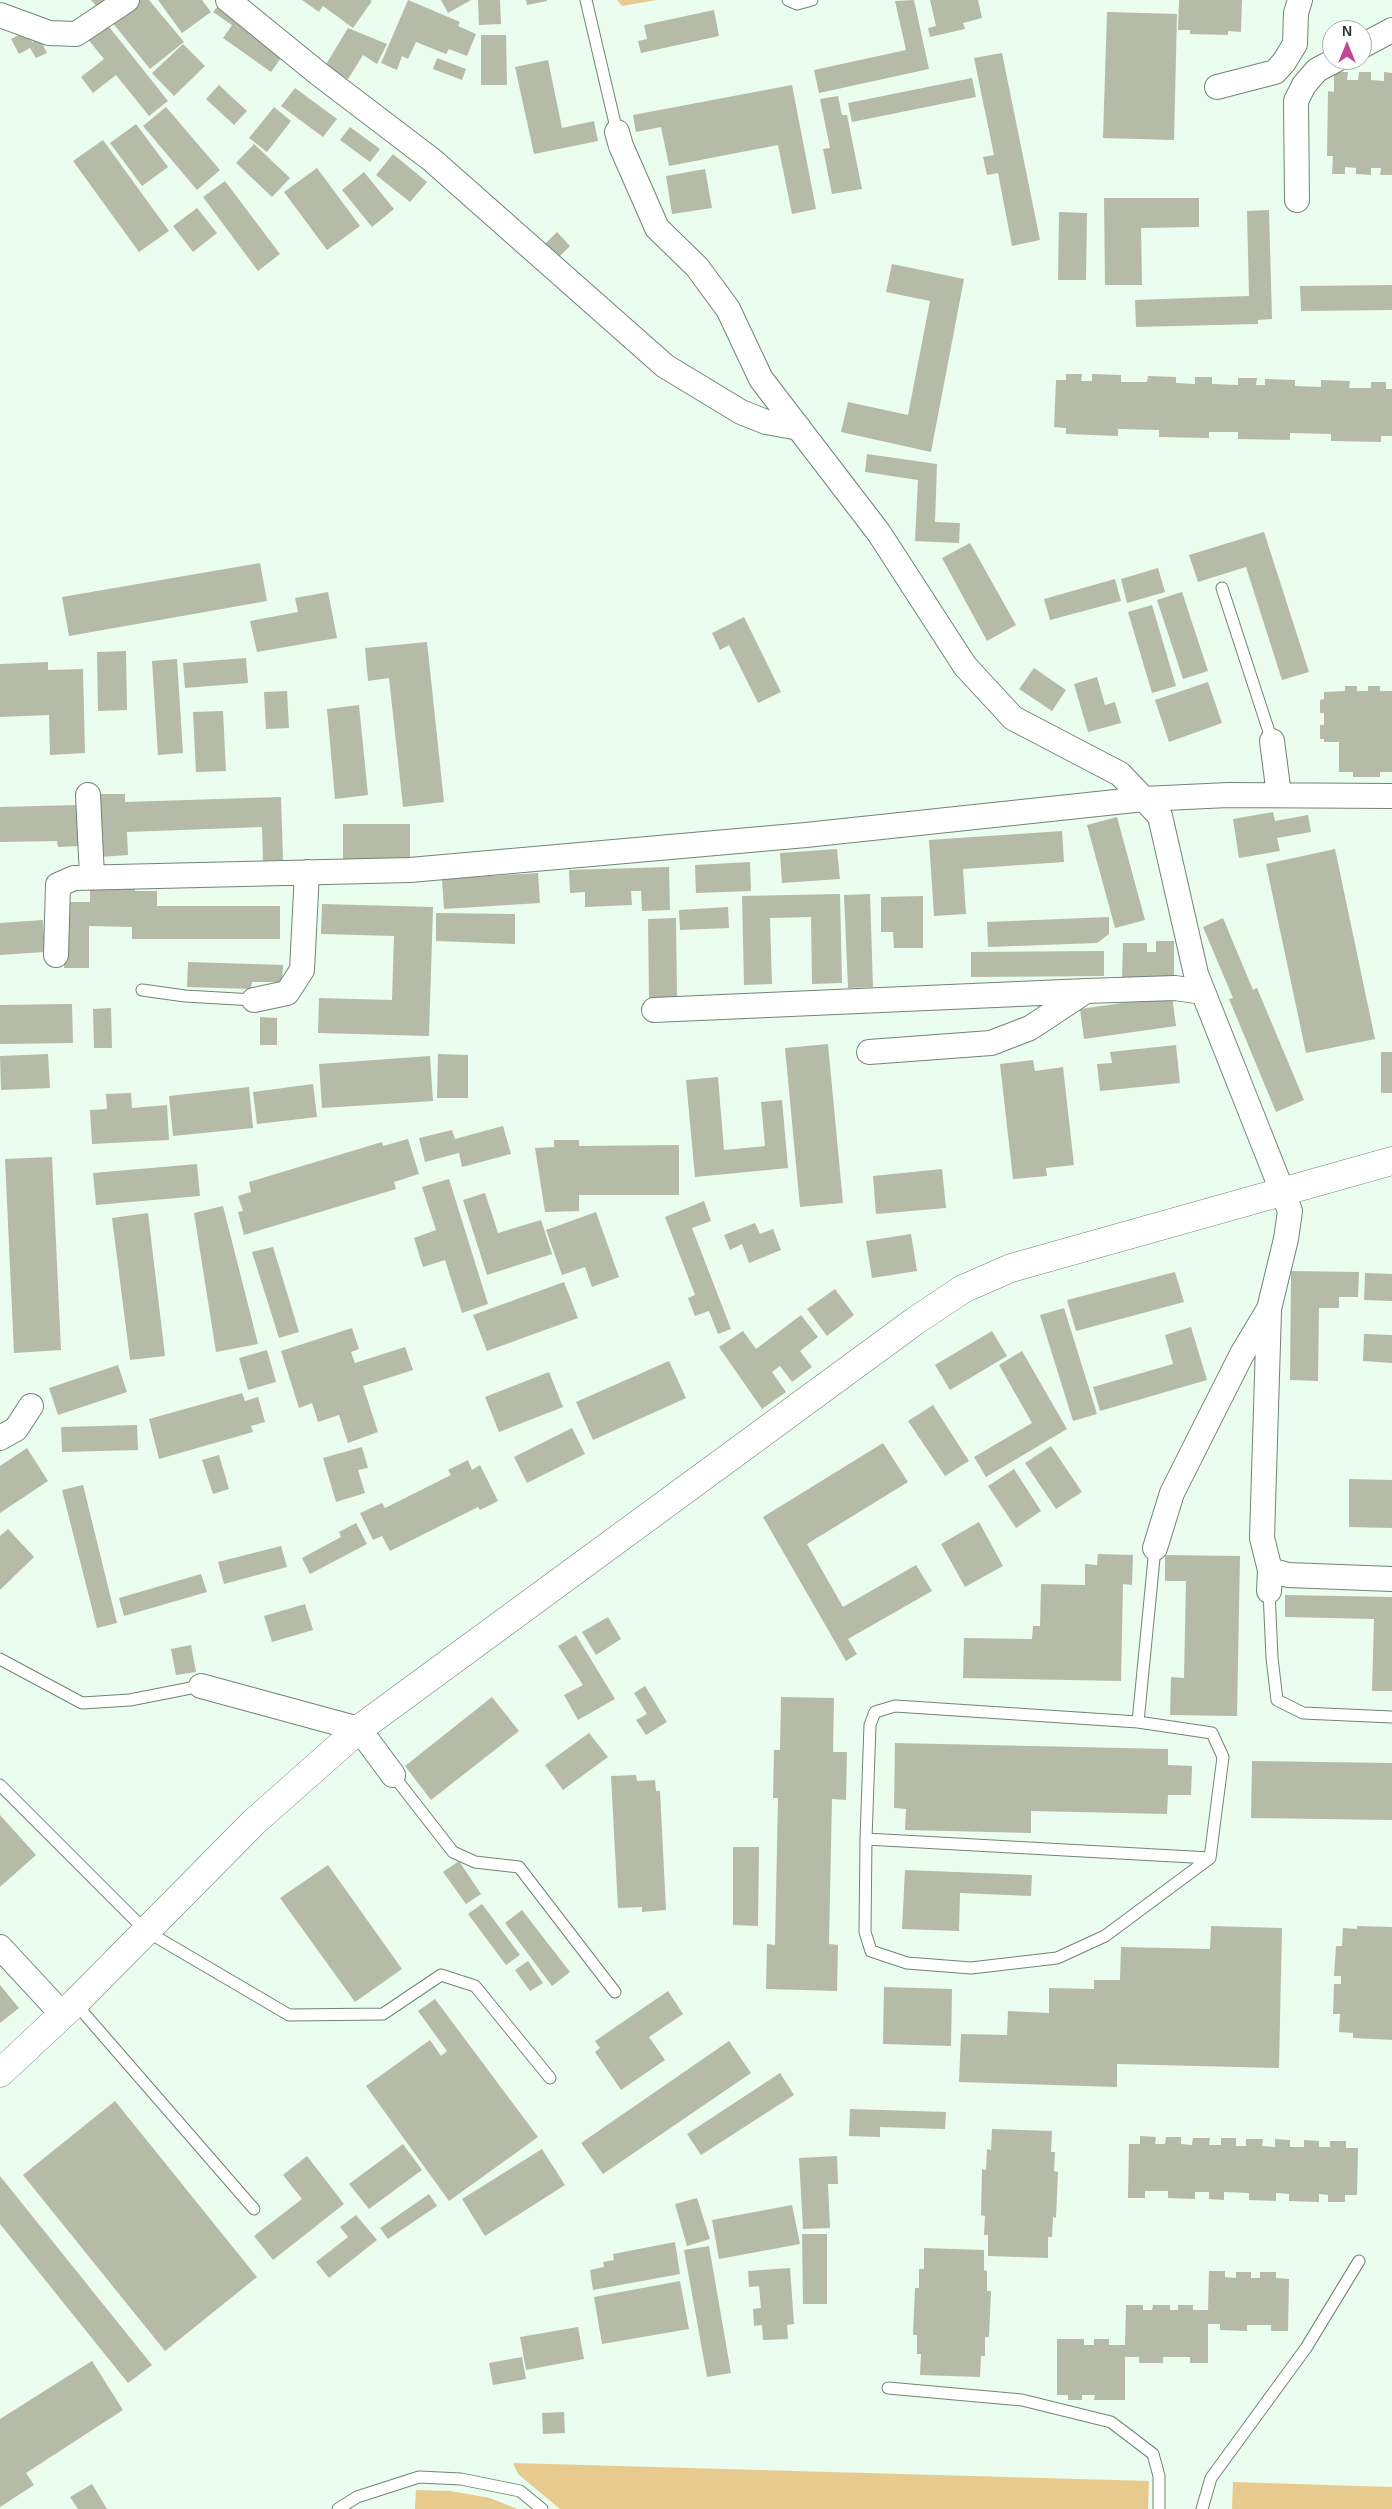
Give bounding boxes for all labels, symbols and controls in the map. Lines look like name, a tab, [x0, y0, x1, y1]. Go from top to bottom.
north arrow	[1322, 20, 1372, 70]
text: N	[1342, 23, 1352, 39]

